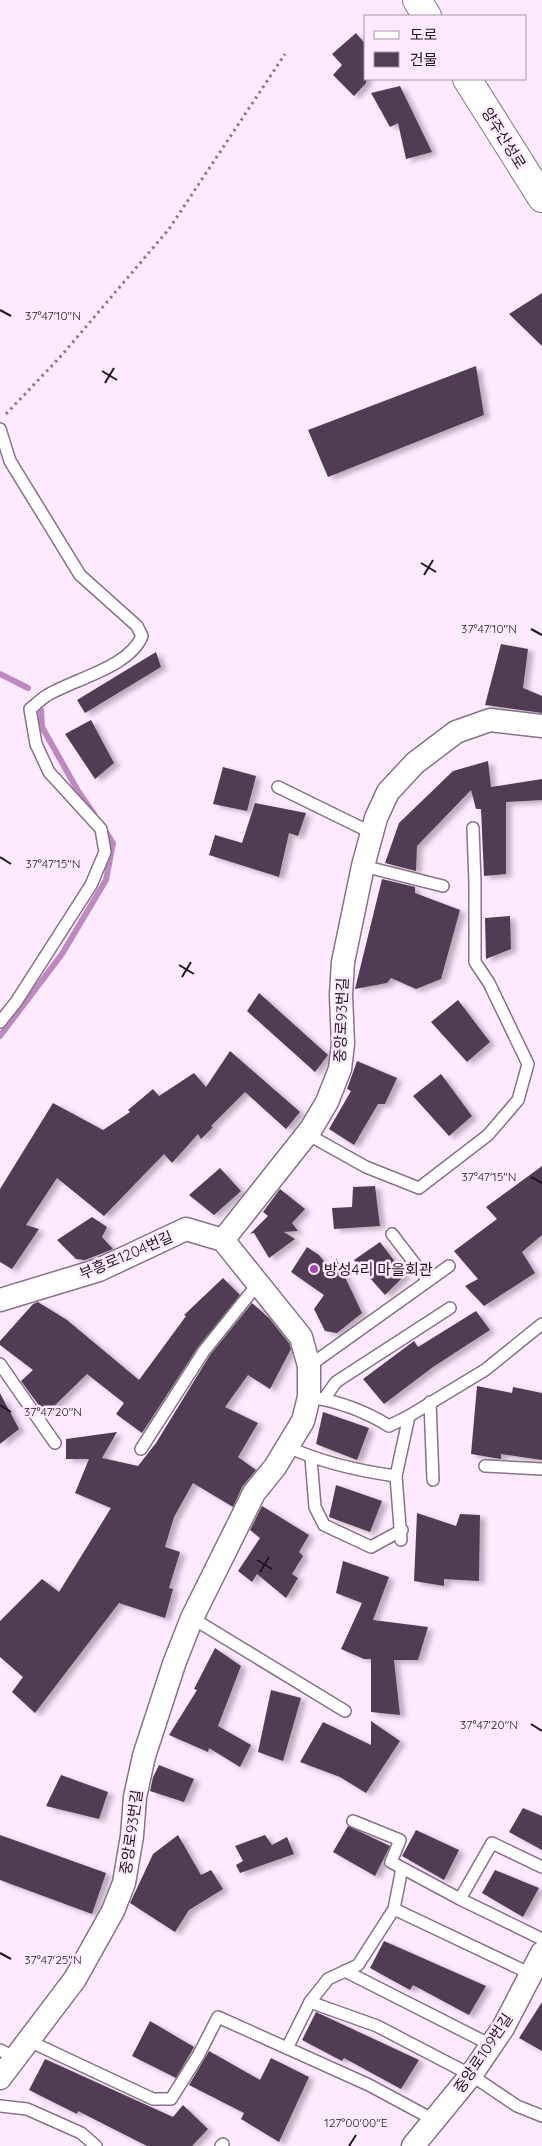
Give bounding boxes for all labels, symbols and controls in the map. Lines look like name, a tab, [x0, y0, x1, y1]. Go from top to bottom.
legend	[364, 15, 527, 80]
text: 도로	[410, 25, 438, 44]
text: 건물	[410, 50, 438, 69]
street label: 양주산성로	[478, 104, 530, 172]
text: 37°47'10"N	[25, 308, 81, 323]
text: 37°47'10"N	[461, 621, 517, 636]
text: 37°47'15"N	[25, 856, 81, 871]
street label: 중앙로93번길	[330, 977, 352, 1063]
text: 37°47'15"N	[461, 1169, 517, 1184]
street label: 부흥로1204번길	[76, 1227, 176, 1283]
place label: 방성4리 마을회관	[324, 1260, 433, 1279]
marker: 방성4리 마을회관	[308, 1263, 320, 1275]
text: 37°47'20"N	[24, 1404, 82, 1419]
text: 37°47'20"N	[460, 1717, 518, 1732]
street label: 중앙로93번길	[116, 1788, 146, 1876]
text: 37°47'25"N	[24, 1952, 82, 1967]
street label: 중앙로109번길	[449, 2010, 517, 2096]
text: 127°00'00"E	[324, 2115, 388, 2130]

